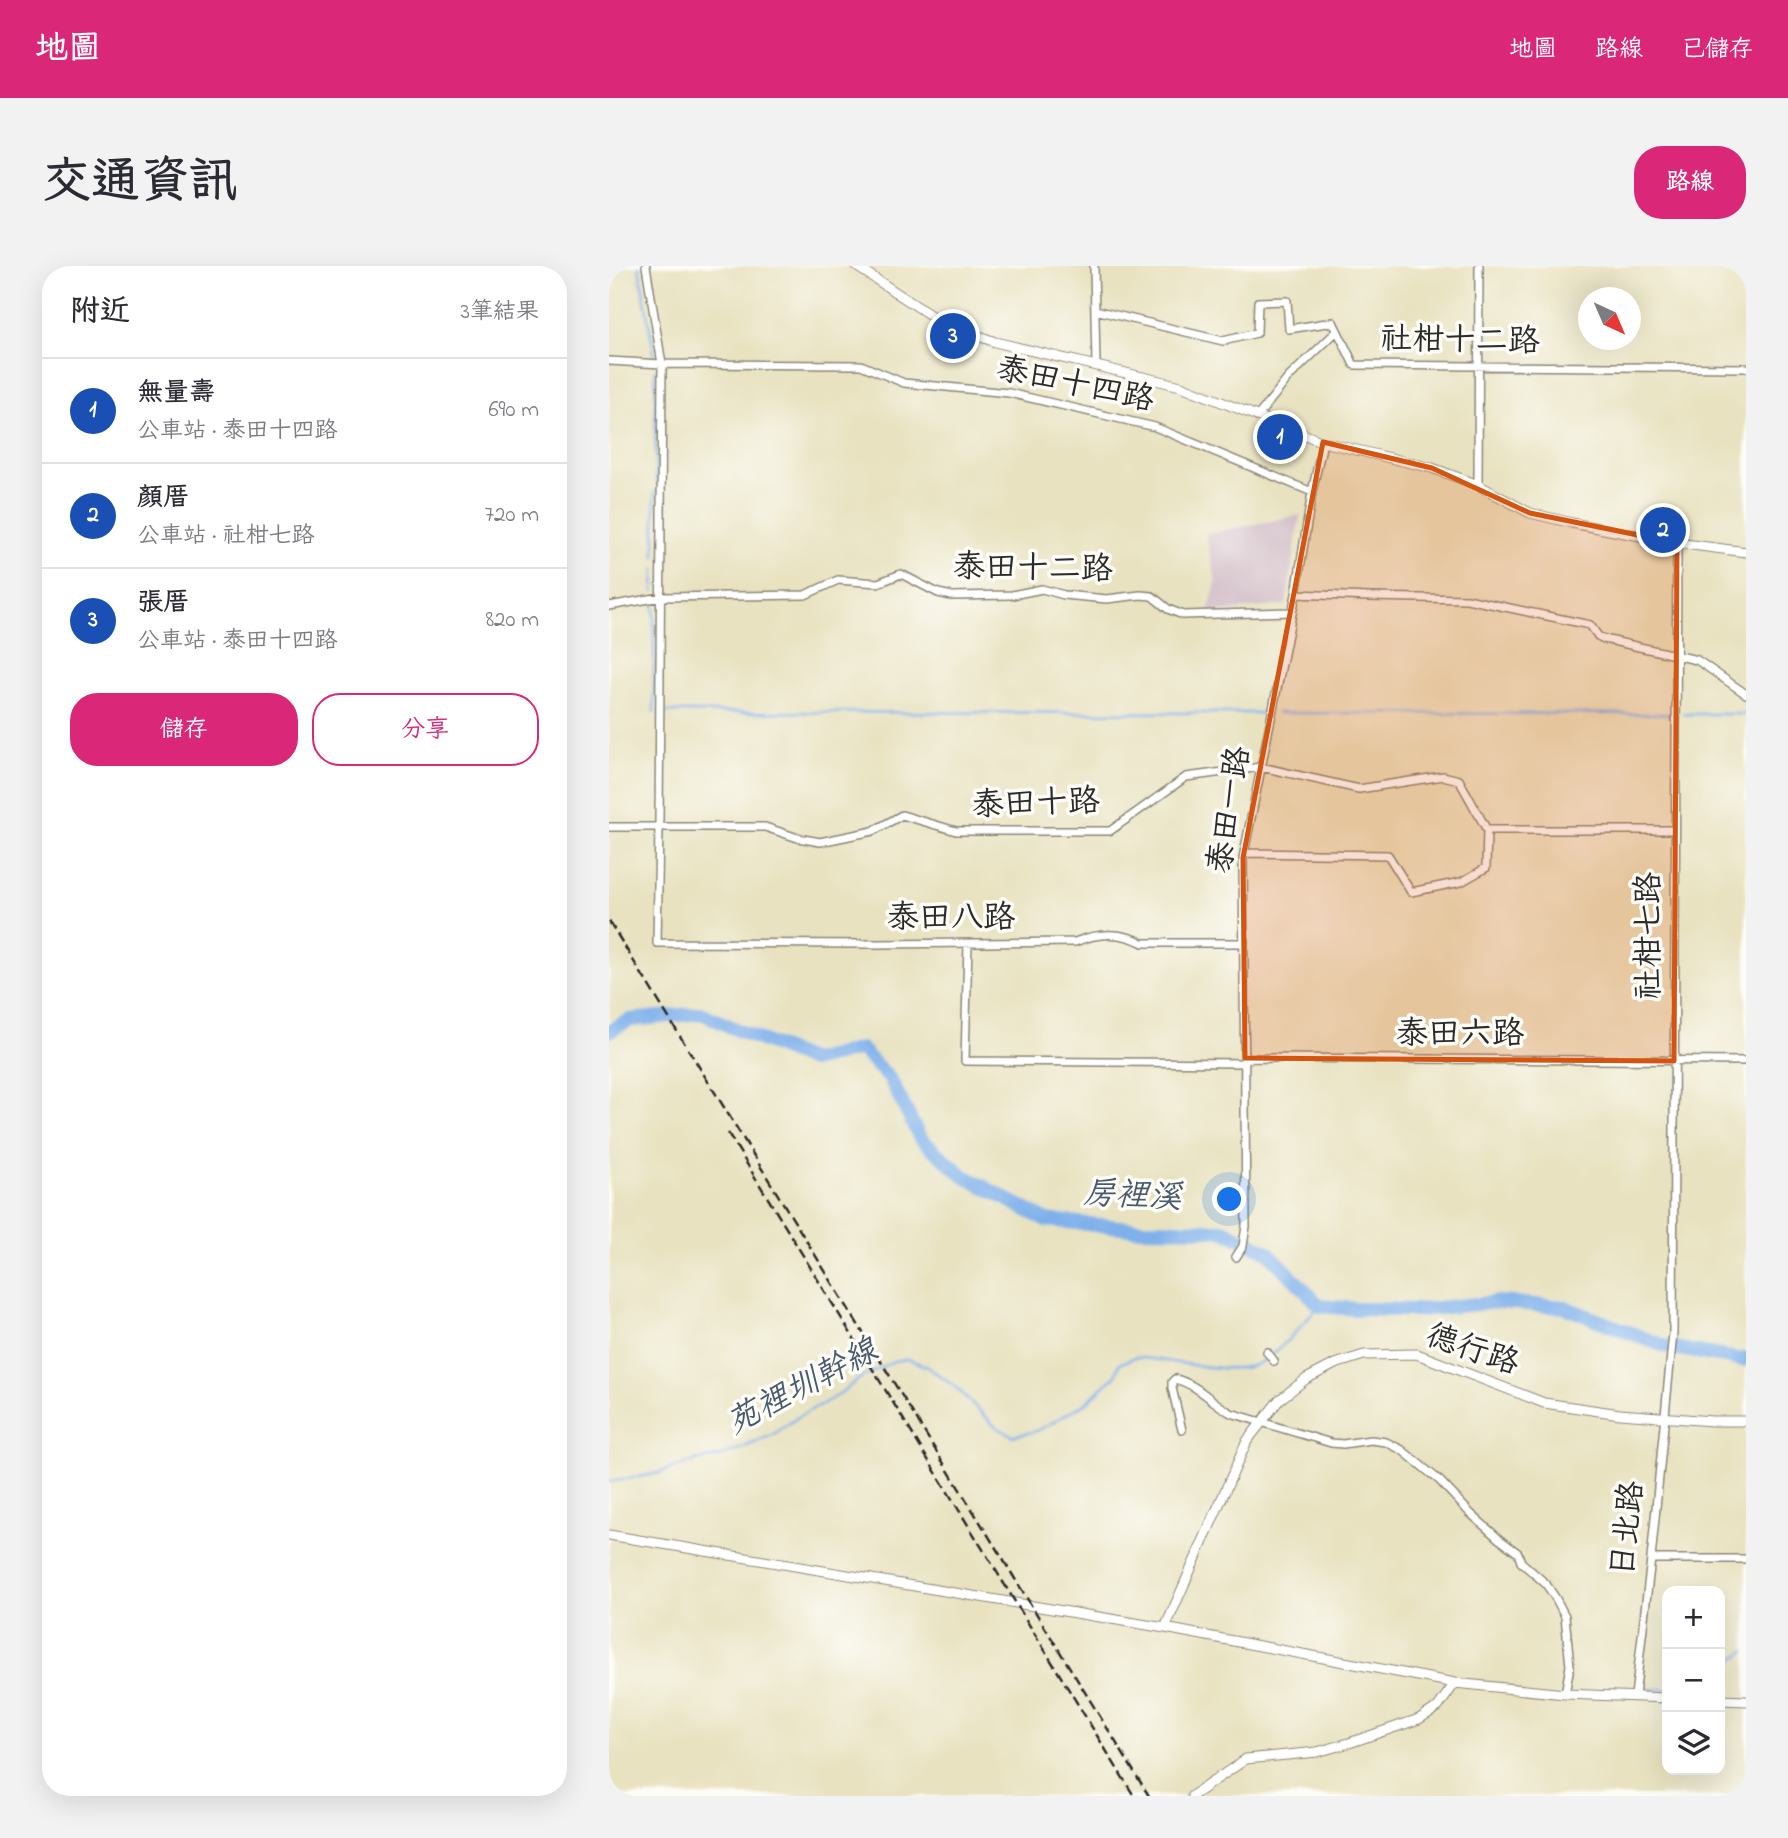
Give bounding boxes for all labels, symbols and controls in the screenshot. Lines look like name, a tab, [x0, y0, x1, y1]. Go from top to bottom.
text: 地圖	[35, 26, 101, 74]
text: 地圖	[1509, 33, 1557, 68]
text: 路線	[1595, 33, 1643, 68]
text: 已儲存	[1681, 33, 1753, 68]
button: 路線	[1634, 146, 1746, 219]
text: 交通資訊	[42, 148, 238, 220]
north arrow	[1578, 287, 1641, 350]
text: 附近	[70, 291, 130, 335]
text: 3筆結果	[461, 296, 539, 329]
pin: 3	[930, 310, 976, 362]
street label: 社柑十二路	[1380, 317, 1540, 367]
street label: 泰田十四路	[992, 346, 1158, 426]
text: 無量壽	[137, 375, 215, 413]
text: 1	[89, 394, 97, 427]
text: 690 m	[488, 394, 539, 427]
pin: 1	[1257, 411, 1303, 463]
text: 公車站 · 泰田十四路	[137, 415, 337, 448]
text: 顏厝	[137, 480, 189, 518]
text: 2	[87, 499, 99, 532]
text: 720 m	[485, 499, 539, 532]
pin: 2	[1640, 504, 1686, 556]
text: 公車站 · 社柑七路	[137, 520, 314, 553]
street label: 泰田十二路	[953, 545, 1113, 595]
text: 張厝	[137, 585, 189, 623]
text: 3	[88, 604, 98, 637]
text: 820 m	[485, 604, 539, 637]
text: 公車站 · 泰田十四路	[137, 625, 337, 658]
button: 儲存	[70, 693, 298, 766]
button: 分享	[312, 693, 539, 766]
street label: 泰田一路	[1198, 743, 1264, 877]
street label: 泰田十路	[971, 779, 1101, 831]
street label: 社柑七路	[1627, 872, 1674, 1000]
street label: 泰田八路	[887, 896, 1015, 943]
street label: 泰田六路	[1396, 1012, 1524, 1059]
water label: 房裡溪	[1081, 1170, 1185, 1224]
your location	[1212, 1182, 1246, 1216]
street label: 德行路	[1419, 1313, 1525, 1389]
water label: 苑裡圳幹線	[719, 1327, 889, 1448]
street label: 日北路	[1601, 1479, 1657, 1579]
map controls	[1662, 1586, 1725, 1775]
button: +	[1662, 1586, 1725, 1649]
button: −	[1662, 1649, 1725, 1712]
button: layers	[1662, 1712, 1725, 1775]

